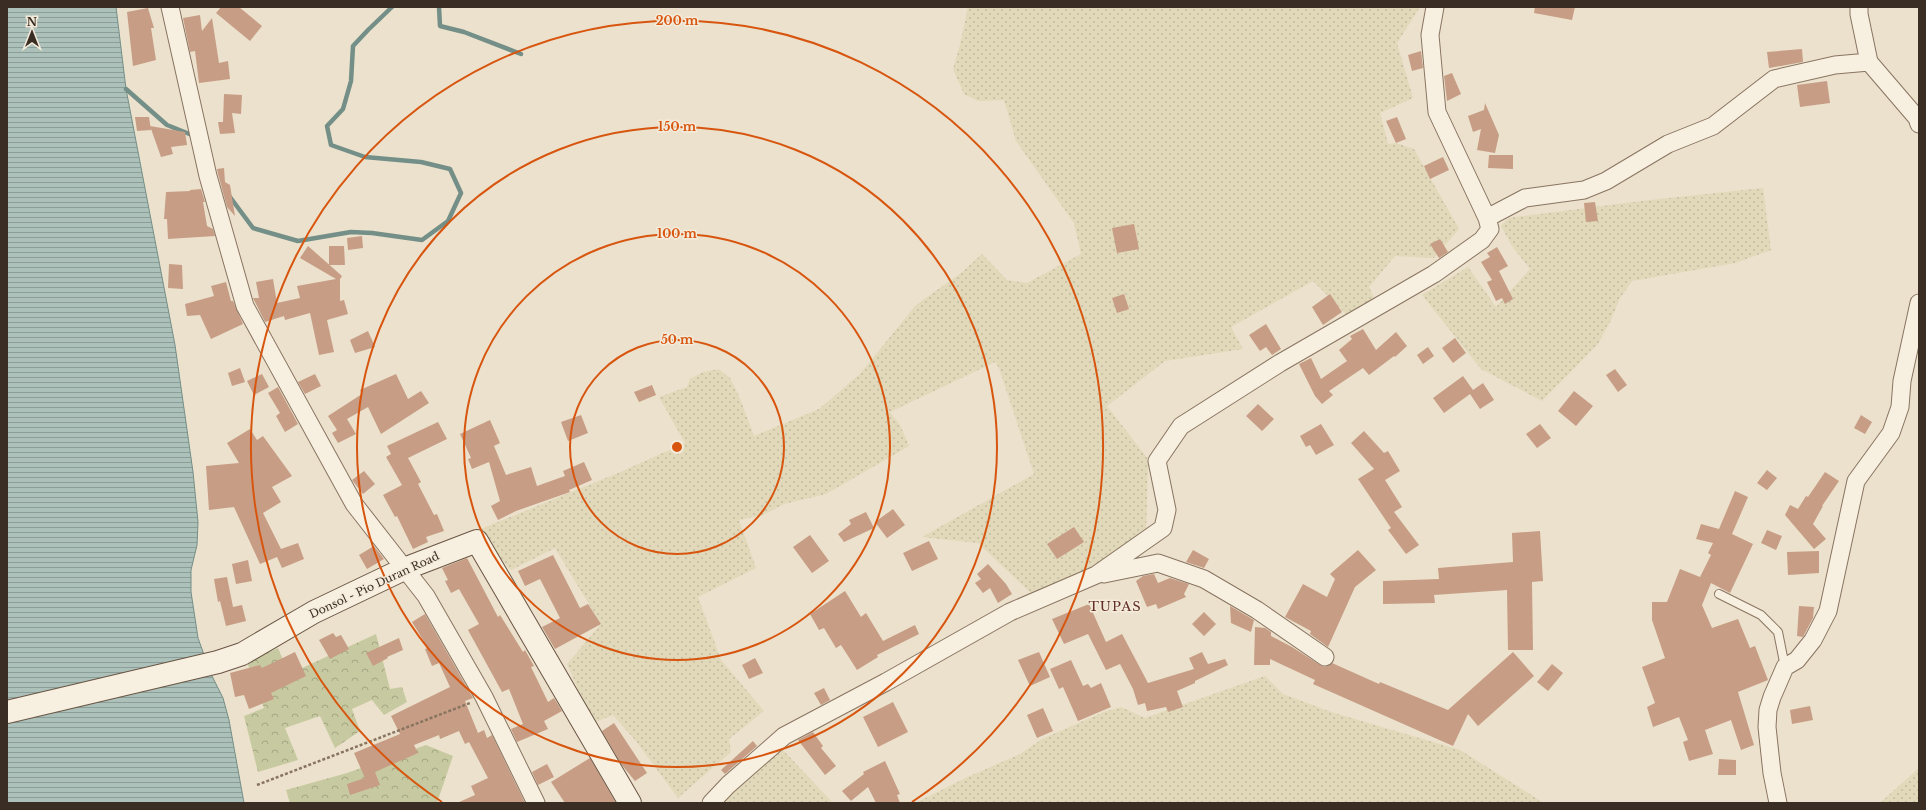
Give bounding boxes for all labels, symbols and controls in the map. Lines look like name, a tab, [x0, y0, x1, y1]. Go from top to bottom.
north arrow	[12, 12, 52, 52]
text: 200 m	[656, 13, 699, 28]
text: N	[27, 15, 38, 29]
text: 150 m	[658, 119, 697, 134]
text: 100 m	[657, 226, 698, 241]
text: 50 m	[661, 332, 694, 347]
centre of rings	[670, 440, 684, 454]
street label: Donsol - Pio Duran Road	[307, 548, 442, 621]
district label: TUPAS	[1088, 598, 1142, 615]

